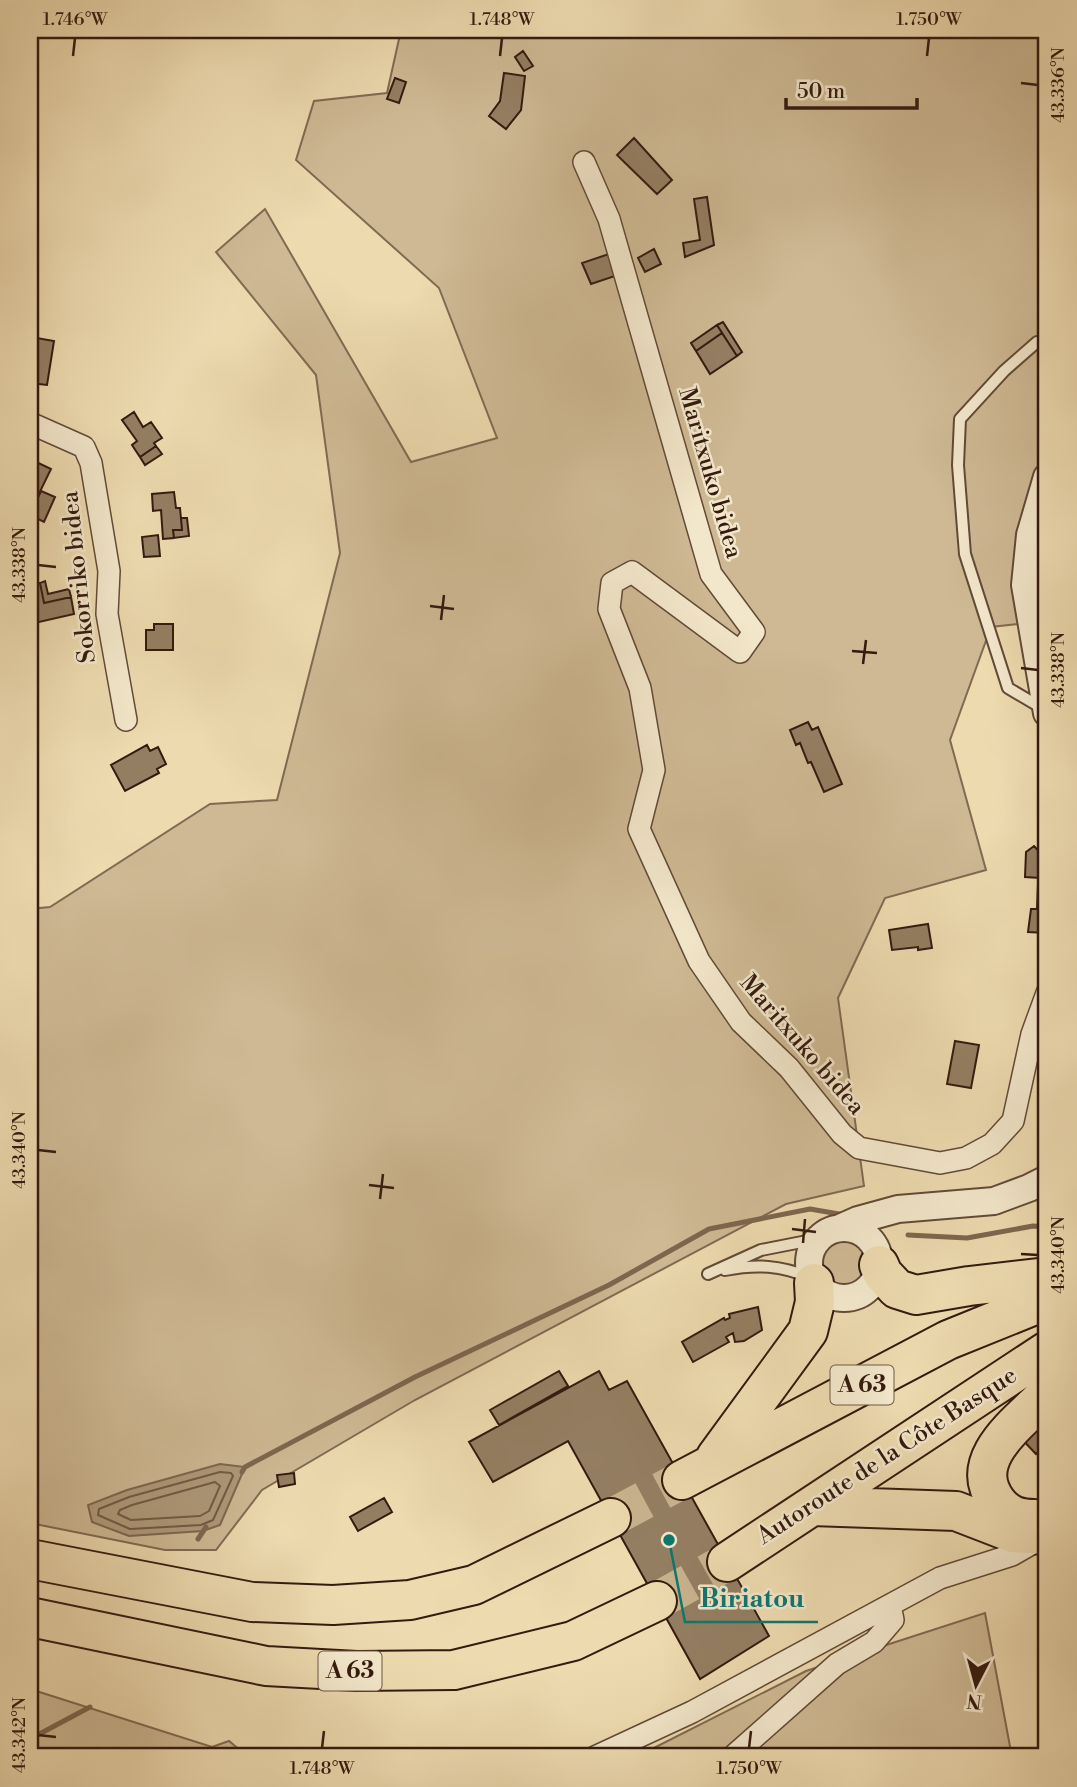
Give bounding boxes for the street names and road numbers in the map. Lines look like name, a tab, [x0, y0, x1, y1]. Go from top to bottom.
street label: Maritxuko bidea	[671, 384, 749, 563]
street label: Sokorriko bidea	[55, 489, 103, 664]
street label: Maritxuko bidea	[733, 969, 872, 1122]
street label: Autoroute de la Côte Basque	[750, 1361, 1023, 1552]
road number: A 63	[830, 1366, 894, 1404]
road number: A 63	[318, 1652, 382, 1690]

